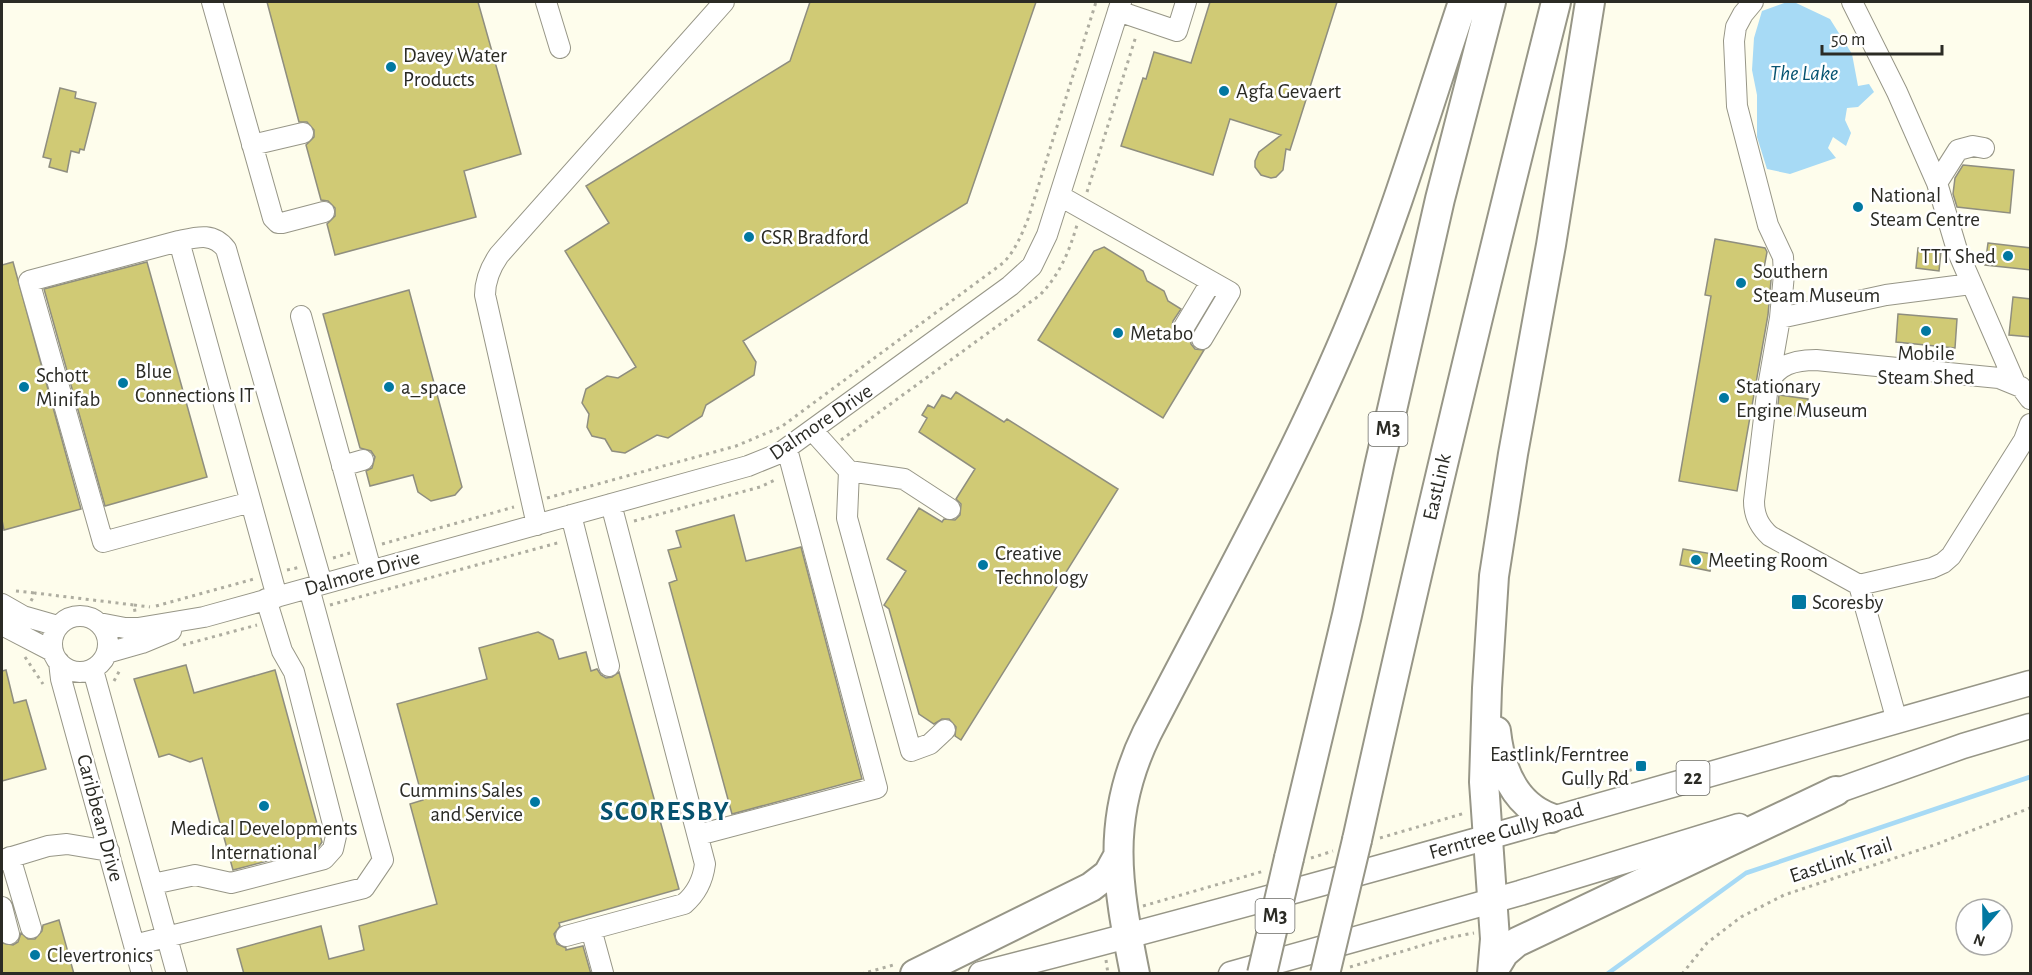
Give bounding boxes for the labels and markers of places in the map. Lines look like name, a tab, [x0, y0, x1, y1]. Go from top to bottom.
place label: Davey Water Products	[403, 45, 507, 90]
marker: Davey Water Products	[384, 60, 398, 74]
place label: Agfa Gevaert	[1236, 81, 1341, 102]
marker: Agfa Gevaert	[1217, 84, 1231, 98]
place label: National Steam Centre	[1870, 185, 1980, 230]
marker: National Steam Centre	[1851, 200, 1865, 214]
place label: CSR Bradford	[761, 227, 869, 248]
marker: CSR Bradford	[742, 230, 756, 244]
place label: TTT Shed	[1920, 246, 1996, 267]
marker: TTT Shed	[2001, 249, 2015, 263]
place label: Southern Steam Museum	[1753, 261, 1880, 306]
marker: Southern Steam Museum	[1734, 276, 1748, 290]
place label: Metabo	[1130, 323, 1193, 344]
marker: Mobile Steam Shed	[1919, 324, 1933, 338]
marker: Metabo	[1111, 326, 1125, 340]
place label: Mobile Steam Shed	[1878, 343, 1975, 388]
place label: Blue Connections IT	[135, 361, 254, 406]
place label: Schott Minifab	[36, 365, 100, 410]
marker: Blue Connections IT	[116, 376, 130, 390]
place label: Stationary Engine Museum	[1736, 376, 1868, 421]
place label: a_space	[401, 377, 466, 398]
marker: Schott Minifab	[17, 380, 31, 394]
marker: a_space	[382, 380, 396, 394]
marker: Stationary Engine Museum	[1717, 391, 1731, 405]
place label: Creative Technology	[995, 543, 1088, 588]
place label: Meeting Room	[1708, 550, 1828, 571]
marker: Meeting Room	[1689, 553, 1703, 567]
marker: Creative Technology	[976, 558, 990, 572]
place label: Scoresby	[1812, 592, 1883, 613]
marker: Scoresby	[1790, 593, 1808, 611]
place label: Eastlink/Ferntree Gully Rd	[1490, 744, 1629, 789]
marker: Eastlink/Ferntree Gully Rd	[1634, 759, 1648, 773]
place label: Cummins Sales and Service	[399, 780, 523, 825]
marker: Cummins Sales and Service	[528, 795, 542, 809]
marker: Medical Developments International	[257, 799, 271, 813]
place label: Medical Developments International	[170, 818, 358, 863]
place label: Clevertronics	[47, 945, 153, 966]
marker: Clevertronics	[28, 948, 42, 962]

